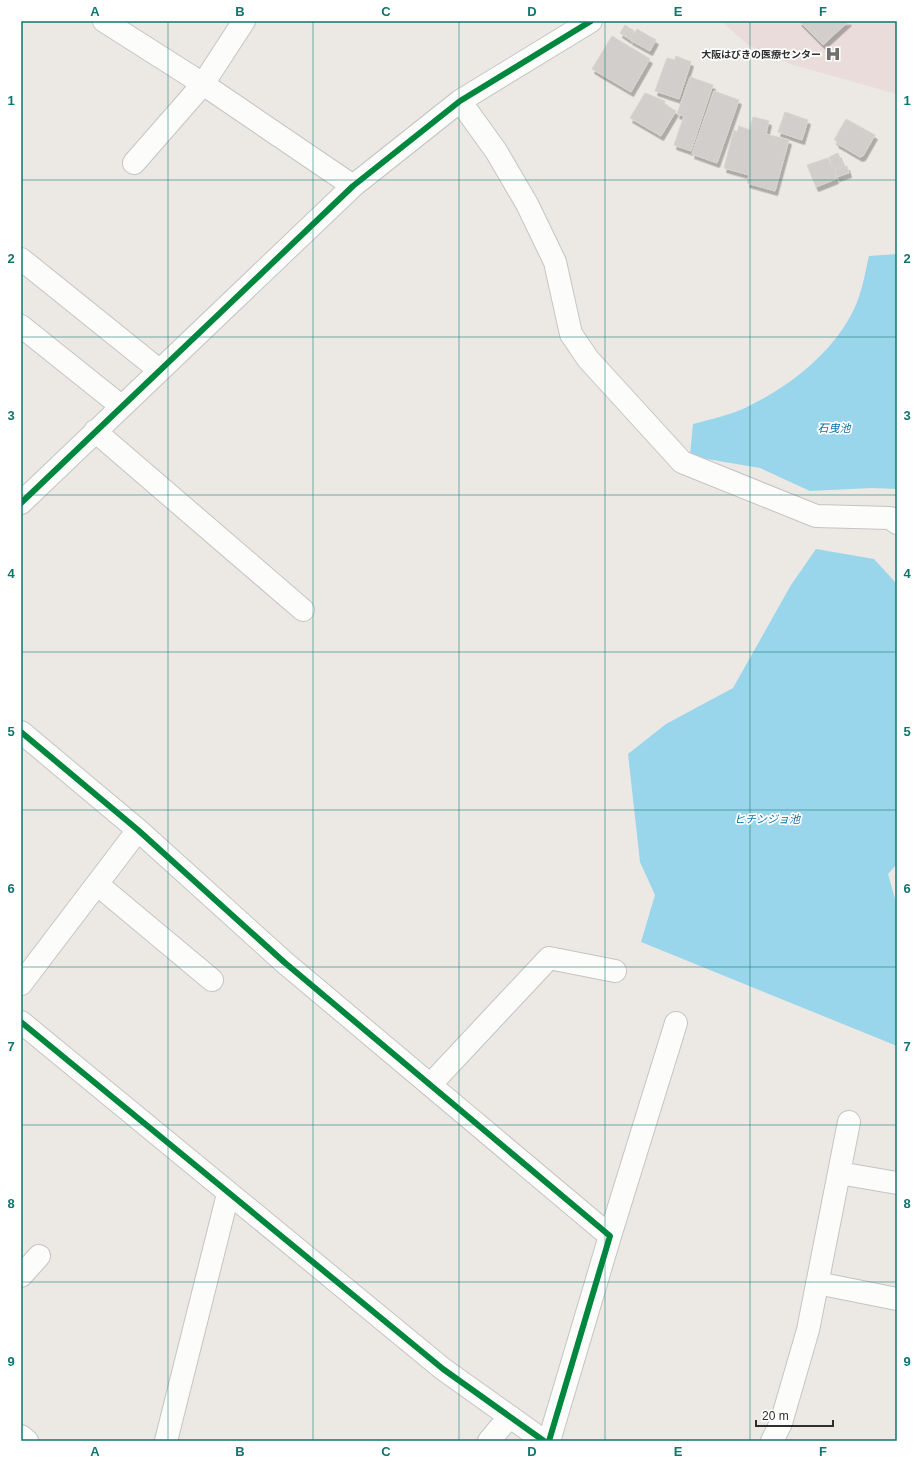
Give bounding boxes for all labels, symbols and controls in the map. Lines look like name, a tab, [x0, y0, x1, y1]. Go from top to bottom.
text: A	[90, 4, 100, 19]
text: B	[235, 4, 245, 19]
text: C	[381, 4, 391, 19]
text: D	[527, 4, 537, 19]
text: E	[674, 4, 683, 19]
text: F	[819, 4, 827, 19]
hospital icon: 大阪はびきの医療センター	[824, 45, 842, 63]
place label: 大阪はびきの医療センター	[701, 49, 821, 60]
text: 1	[7, 93, 15, 108]
text: 1	[903, 93, 911, 108]
text: 2	[7, 251, 15, 266]
text: 2	[903, 251, 911, 266]
text: 3	[7, 408, 15, 423]
text: 3	[903, 408, 911, 423]
water label: 石曳池	[818, 422, 851, 434]
text: 4	[7, 566, 15, 581]
text: 4	[903, 566, 911, 581]
text: 5	[7, 724, 15, 739]
text: 5	[903, 724, 911, 739]
water label: ヒチンジョ池	[734, 813, 801, 825]
text: 6	[7, 881, 15, 896]
text: 6	[903, 881, 911, 896]
text: 7	[7, 1039, 15, 1054]
text: 7	[903, 1039, 911, 1054]
text: 8	[7, 1196, 15, 1211]
text: 8	[903, 1196, 911, 1211]
text: 9	[7, 1354, 15, 1369]
text: 9	[903, 1354, 911, 1369]
scale bar	[756, 1402, 833, 1428]
text: 20 m	[762, 1409, 789, 1423]
text: A	[90, 1444, 100, 1459]
text: B	[235, 1444, 245, 1459]
text: C	[381, 1444, 391, 1459]
text: D	[527, 1444, 537, 1459]
text: E	[674, 1444, 683, 1459]
text: F	[819, 1444, 827, 1459]

